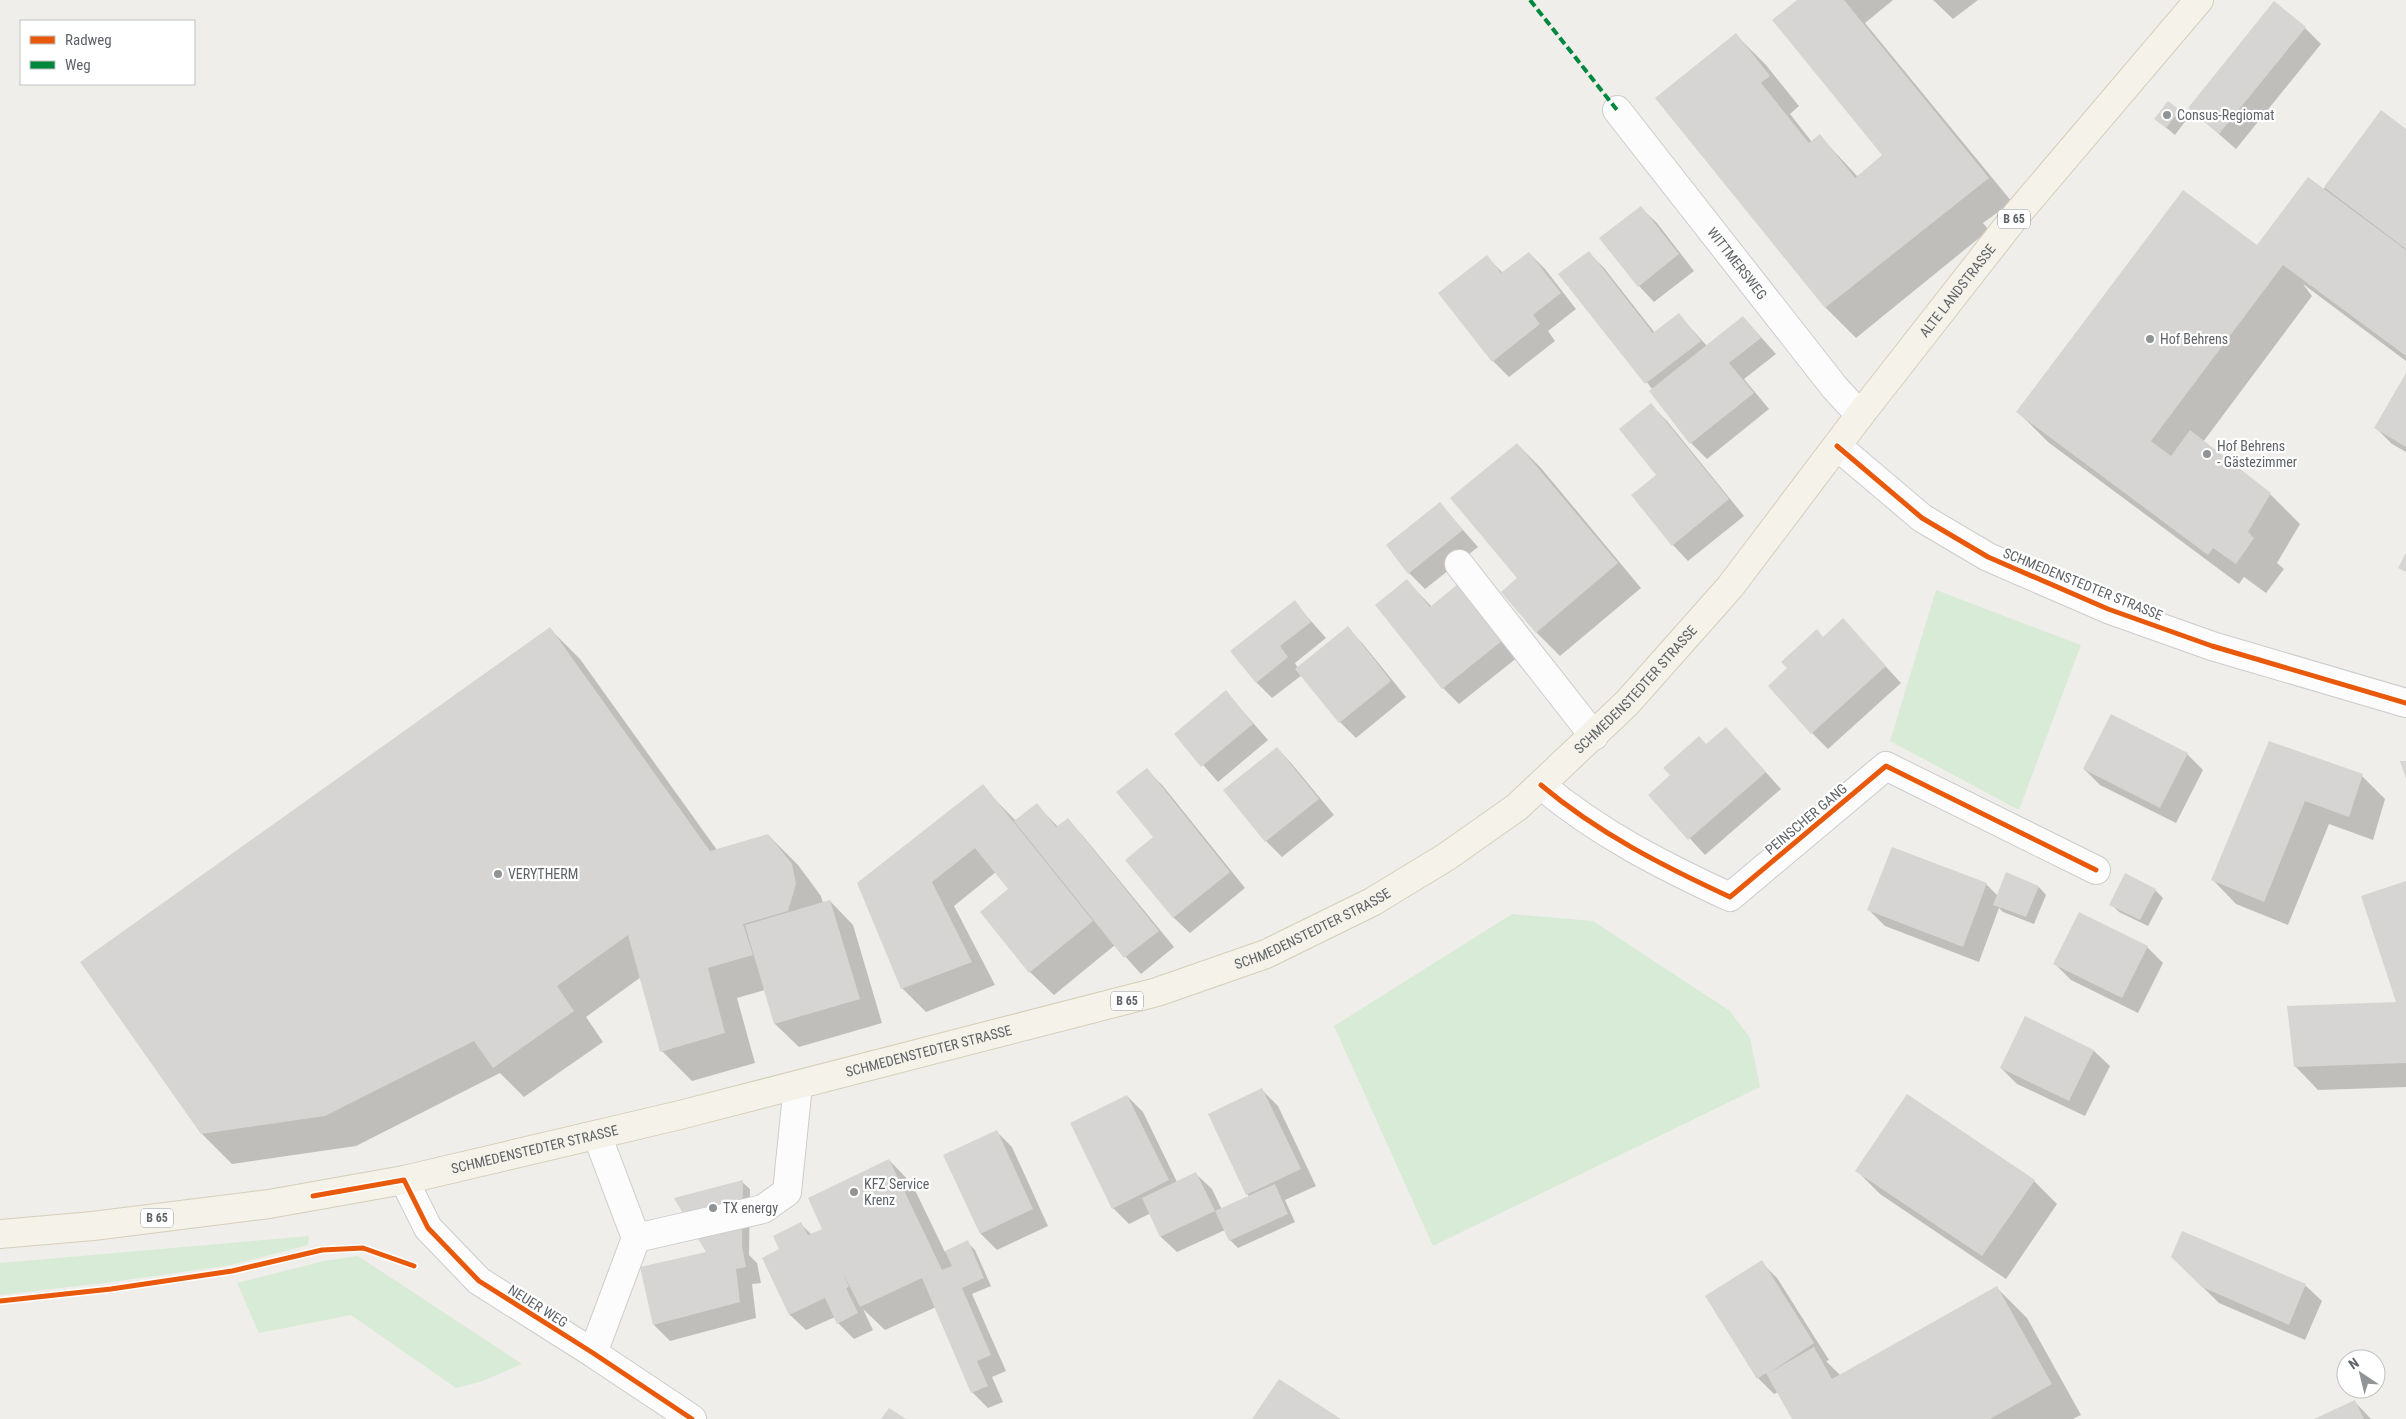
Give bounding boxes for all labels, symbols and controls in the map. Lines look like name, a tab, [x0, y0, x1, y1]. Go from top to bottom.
legend	[20, 20, 195, 85]
text: Radweg	[65, 31, 112, 49]
text: Weg	[65, 56, 91, 74]
place label: Consus-Regiomat	[2177, 107, 2274, 123]
marker: Consus-Regiomat	[2161, 109, 2173, 121]
road number: B 65	[1998, 210, 2030, 228]
street label: WITTMERSWEG	[1704, 224, 1770, 303]
street label: ALTE LANDSTRASSE	[1916, 241, 1999, 340]
place label: Hof Behrens	[2160, 331, 2228, 347]
marker: Hof Behrens	[2144, 333, 2156, 345]
place label: Hof Behrens - Gästezimmer	[2217, 438, 2297, 470]
marker: Hof Behrens - Gästezimmer	[2201, 448, 2213, 460]
street label: SCHMEDENSTEDTER STRASSE	[2001, 545, 2165, 623]
street label: SCHMEDENSTEDTER STRASSE	[1571, 622, 1700, 757]
street label: PEINSCHER GANG	[1762, 780, 1850, 858]
place label: VERYTHERM	[508, 866, 578, 882]
marker: VERYTHERM	[492, 868, 504, 880]
street label: SCHMEDENSTEDTER STRASSE	[1232, 885, 1393, 972]
road number: B 65	[1111, 991, 1143, 1010]
street label: SCHMEDENSTEDTER STRASSE	[844, 1022, 1013, 1080]
street label: SCHMEDENSTEDTER STRASSE	[450, 1122, 620, 1177]
place label: KFZ Service Krenz	[864, 1176, 930, 1208]
marker: KFZ Service Krenz	[848, 1186, 860, 1198]
place label: TX energy	[723, 1200, 778, 1216]
marker: TX energy	[707, 1202, 719, 1214]
road number: B 65	[141, 1208, 173, 1228]
street label: NEUER WEG	[505, 1281, 571, 1331]
north arrow	[2336, 1349, 2386, 1399]
text: N	[2345, 1354, 2362, 1372]

